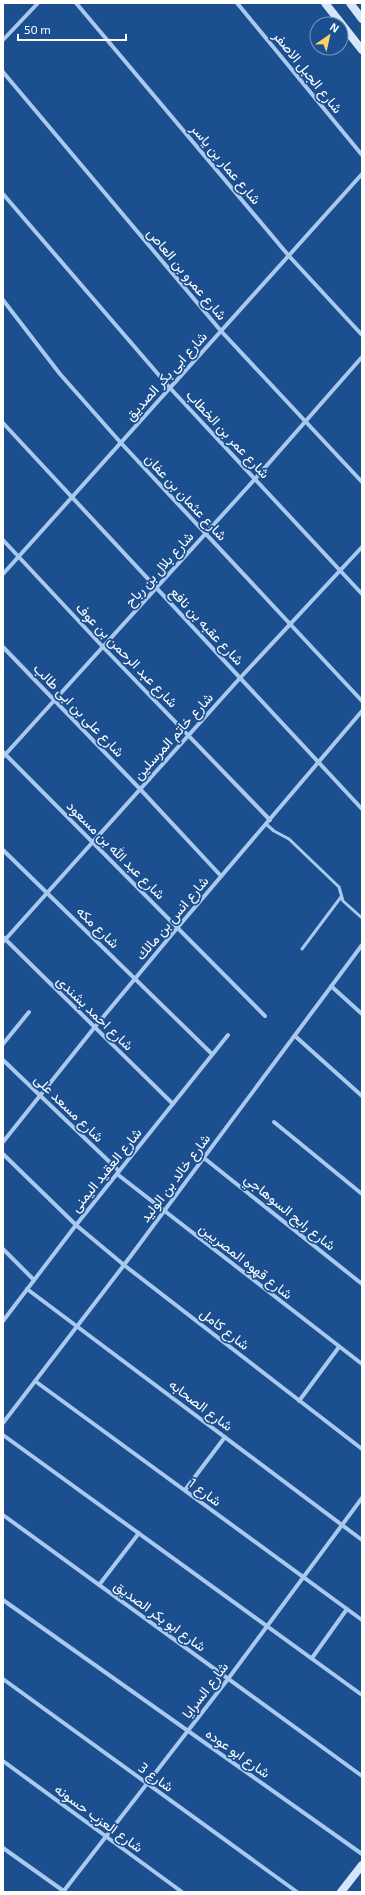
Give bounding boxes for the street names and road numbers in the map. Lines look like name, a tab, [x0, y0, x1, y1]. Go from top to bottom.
street label: شارع الجبل الاصفر	[267, 26, 347, 118]
street label: شارع عمار بن ياسر	[185, 119, 265, 209]
street label: شارع عمرو بن العاص	[142, 224, 231, 325]
street label: شارع ابى بكر الصديق	[121, 328, 212, 426]
street label: شارع عمر بن الخطاب	[181, 386, 274, 483]
street label: شارع عثمان بن عفان	[140, 450, 231, 546]
street label: شارع بلال بن رباح	[121, 528, 199, 612]
street label: شارع عقبه بن نافع	[165, 583, 248, 670]
street label: شارع عبد الرحمن بن عوف	[71, 599, 182, 713]
street label: شارع على بن ابى طالب	[28, 659, 128, 762]
street label: شارع خاتم المرسلين	[129, 689, 218, 785]
street label: شارع عبد الله بن مسعود	[61, 797, 169, 905]
street label: شارع انس بن مالك	[132, 872, 214, 965]
street label: شارع مكه	[71, 902, 123, 953]
street label: شارع احمد بشندى	[51, 972, 137, 1056]
street label: شارع مسعد على	[29, 1070, 108, 1147]
street label: شارع العقيد اليمنى	[66, 1124, 147, 1217]
street label: شارع خالد بن الوليد	[136, 1130, 216, 1227]
street label: شارع رابح السوهاجي	[239, 1170, 339, 1257]
street label: شارع قهوه المصريين	[194, 1219, 296, 1305]
street label: شارع كامل	[195, 1304, 253, 1356]
street label: شارع الصحابه	[164, 1375, 236, 1436]
street label: شارع 1	[184, 1474, 225, 1512]
street label: شارع ابو بكر الصديق	[109, 1576, 210, 1657]
street label: شارع السرايا	[178, 1658, 234, 1723]
street label: شارع ابو عوده	[201, 1724, 274, 1783]
street label: شارع 3	[134, 1758, 177, 1797]
street label: شارع العزب حسونه	[50, 1780, 147, 1858]

